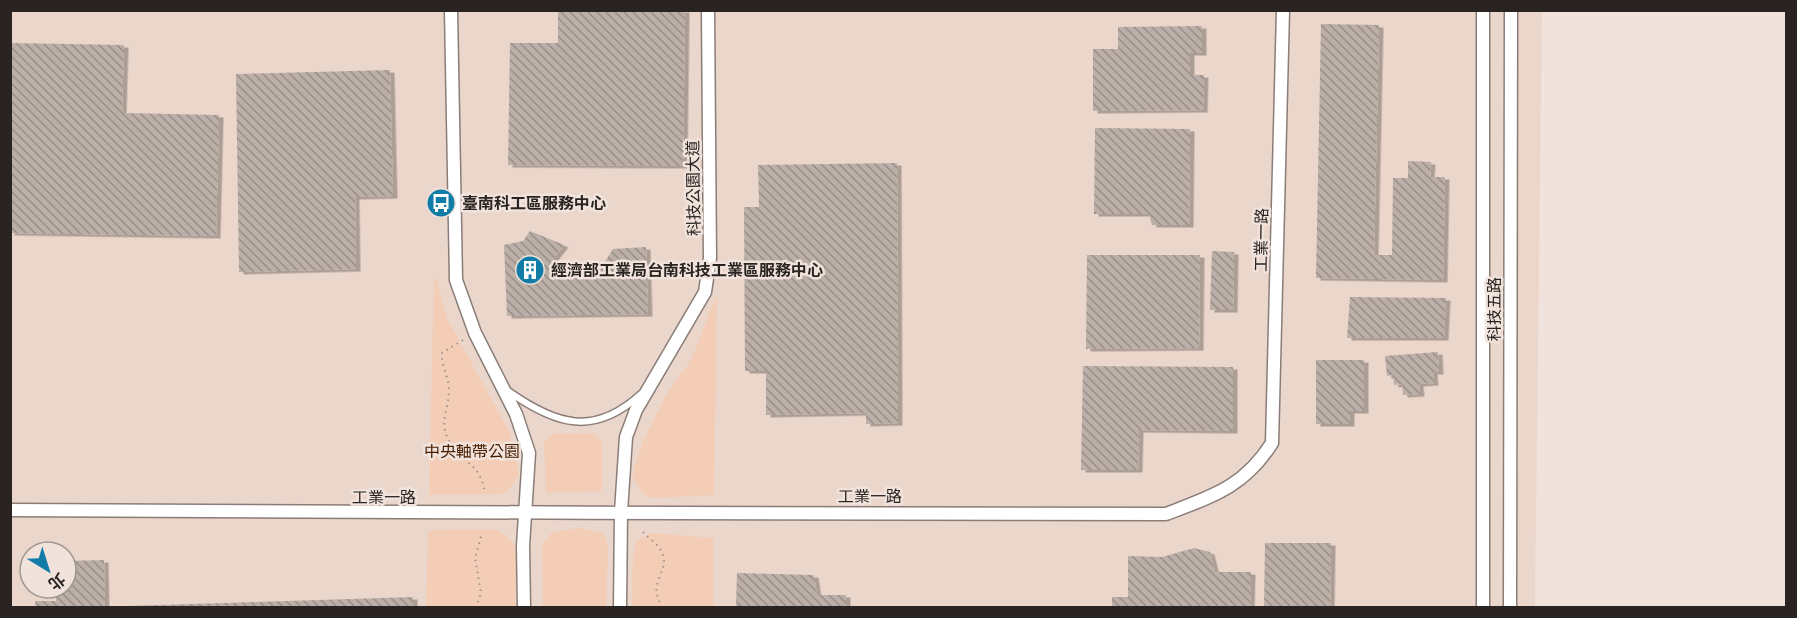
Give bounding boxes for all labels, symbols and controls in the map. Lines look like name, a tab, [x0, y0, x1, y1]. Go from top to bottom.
street label: 科技公園大道	[681, 140, 705, 236]
bus stop icon: 臺南科工區服務中心	[425, 187, 457, 219]
place label: 臺南科工區服務中心	[462, 192, 606, 214]
street label: 工業一路	[1249, 208, 1273, 272]
building icon: 經濟部工業局台南科技工業區服務中心	[514, 254, 546, 286]
place label: 經濟部工業局台南科技工業區服務中心	[551, 259, 823, 281]
street label: 科技五路	[1483, 277, 1505, 341]
park label: 中央軸帶公園	[424, 440, 520, 462]
street label: 工業一路	[838, 485, 902, 507]
street label: 工業一路	[352, 486, 416, 508]
north arrow	[18, 540, 78, 600]
text: 北	[44, 568, 70, 595]

